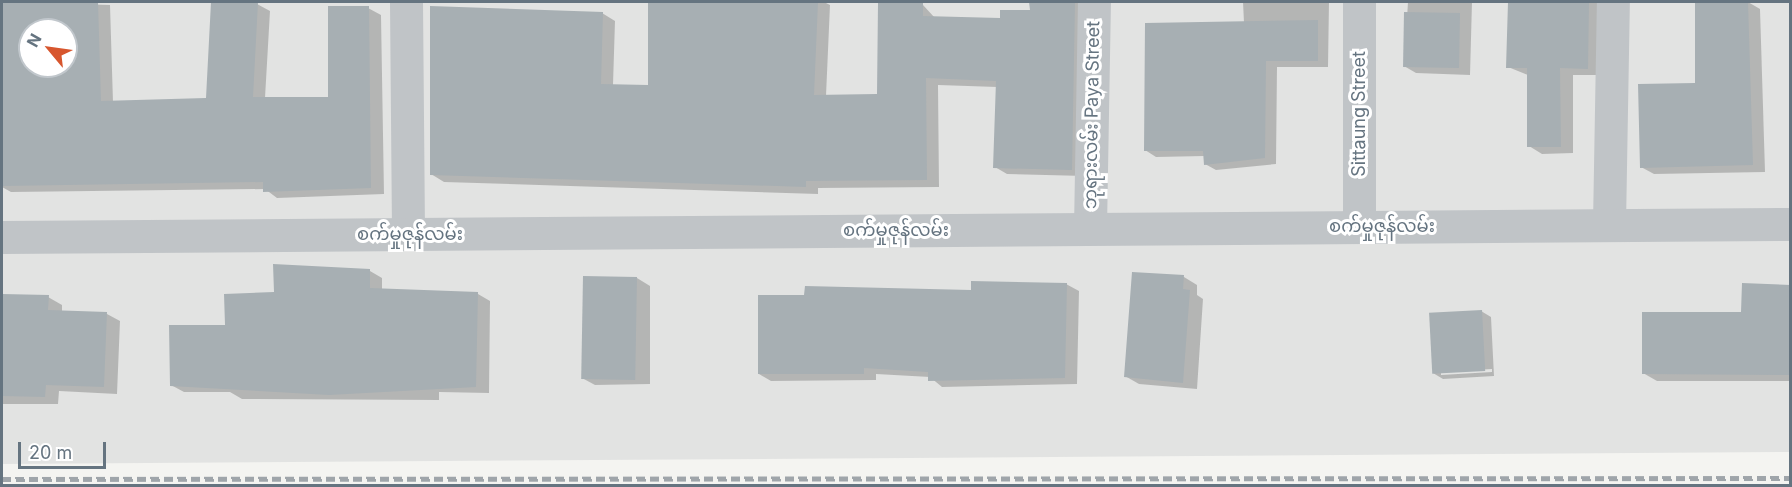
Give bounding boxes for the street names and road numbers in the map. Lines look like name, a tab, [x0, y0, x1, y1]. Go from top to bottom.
street label: ဘုရားလမ်း Paya Street	[1080, 21, 1104, 209]
street label: Sittaung Street	[1348, 51, 1370, 177]
street label: စက်မှုဇုန်လမ်း	[1329, 215, 1435, 237]
street label: စက်မှုဇုန်လမ်း	[843, 219, 949, 241]
street label: စက်မှုဇုန်လမ်း	[357, 223, 463, 245]

